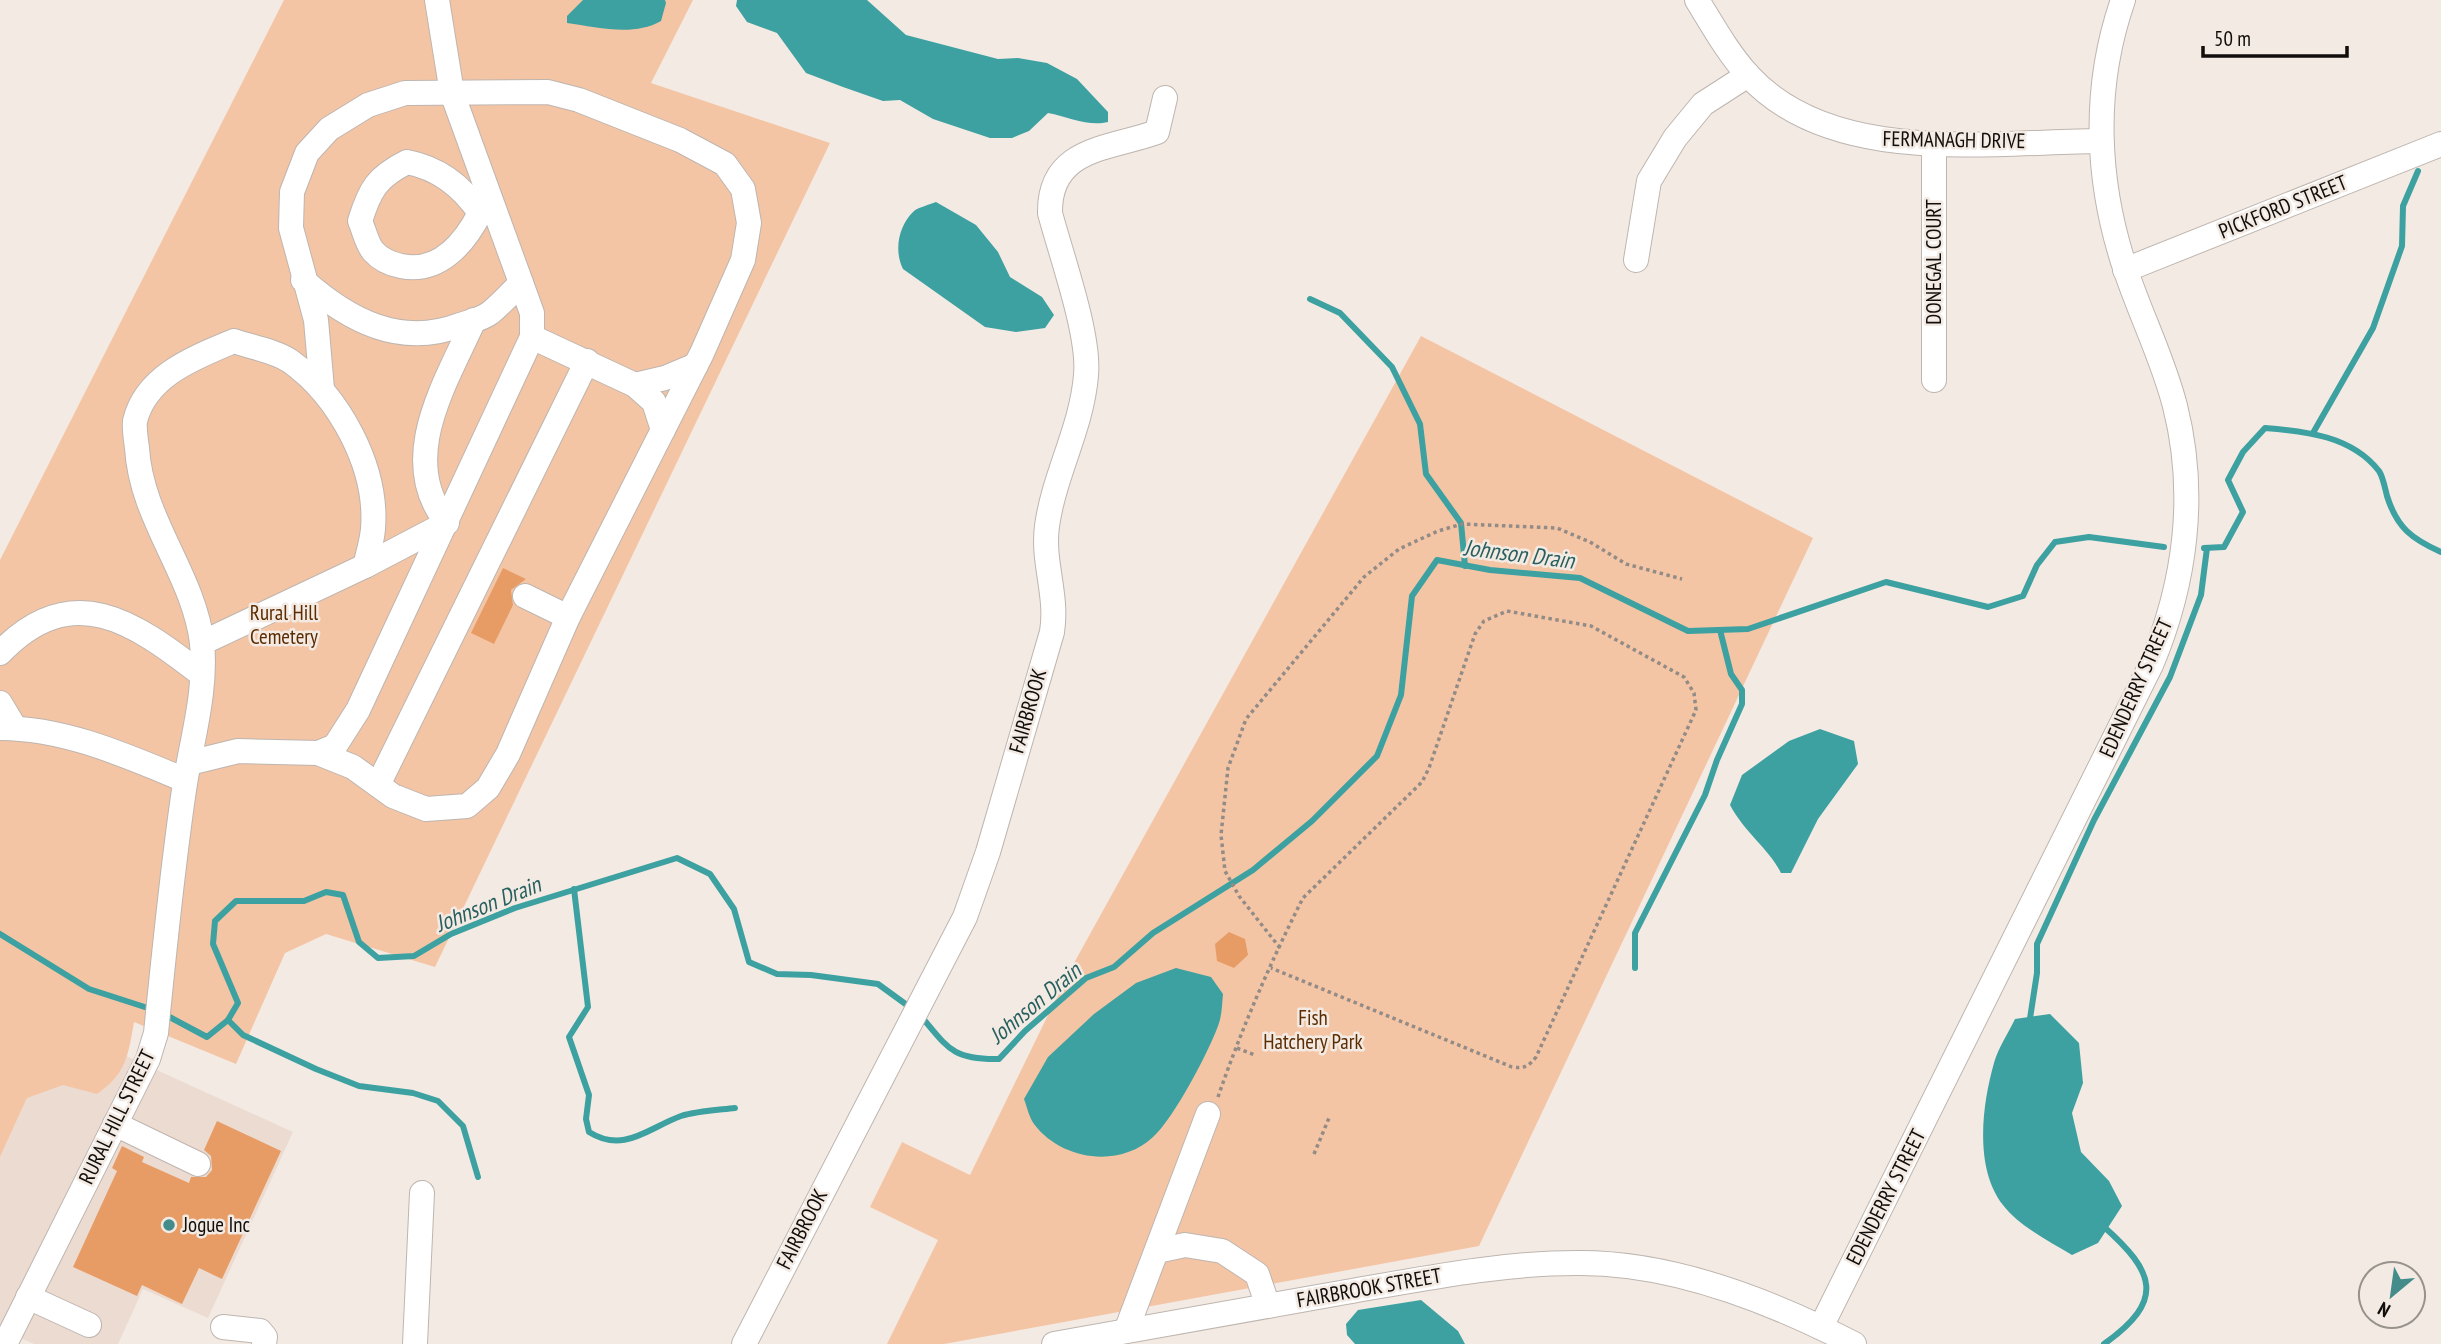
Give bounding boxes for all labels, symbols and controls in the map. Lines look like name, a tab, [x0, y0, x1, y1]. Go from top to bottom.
scale bar	[2203, 14, 2346, 58]
text: 50 m	[2214, 25, 2251, 52]
street label: FERMANAGH DRIVE	[1882, 125, 2026, 154]
street label: PICKFORD STREET	[2215, 168, 2351, 245]
street label: DONEGAL COURT	[1920, 199, 1947, 325]
water label: Johnson Drain	[1461, 532, 1578, 575]
park label: Rural Hill Cemetery	[250, 599, 318, 650]
street label: EDENDERRY STREET	[2093, 614, 2178, 761]
street label: FAIRBROOK	[1003, 666, 1052, 756]
water label: Johnson Drain	[430, 869, 546, 938]
water label: Johnson Drain	[982, 955, 1088, 1050]
park label: Fish Hatchery Park	[1263, 1004, 1363, 1055]
street label: RURAL HILL STREET	[72, 1045, 161, 1188]
street label: EDENDERRY STREET	[1840, 1124, 1932, 1269]
street label: FAIRBROOK	[770, 1184, 833, 1273]
place label: Jogue Inc	[182, 1211, 251, 1238]
marker: Jogue Inc	[161, 1217, 177, 1233]
north arrow	[2357, 1260, 2427, 1330]
street label: FAIRBROOK STREET	[1295, 1261, 1444, 1313]
text: N	[2373, 1297, 2394, 1323]

